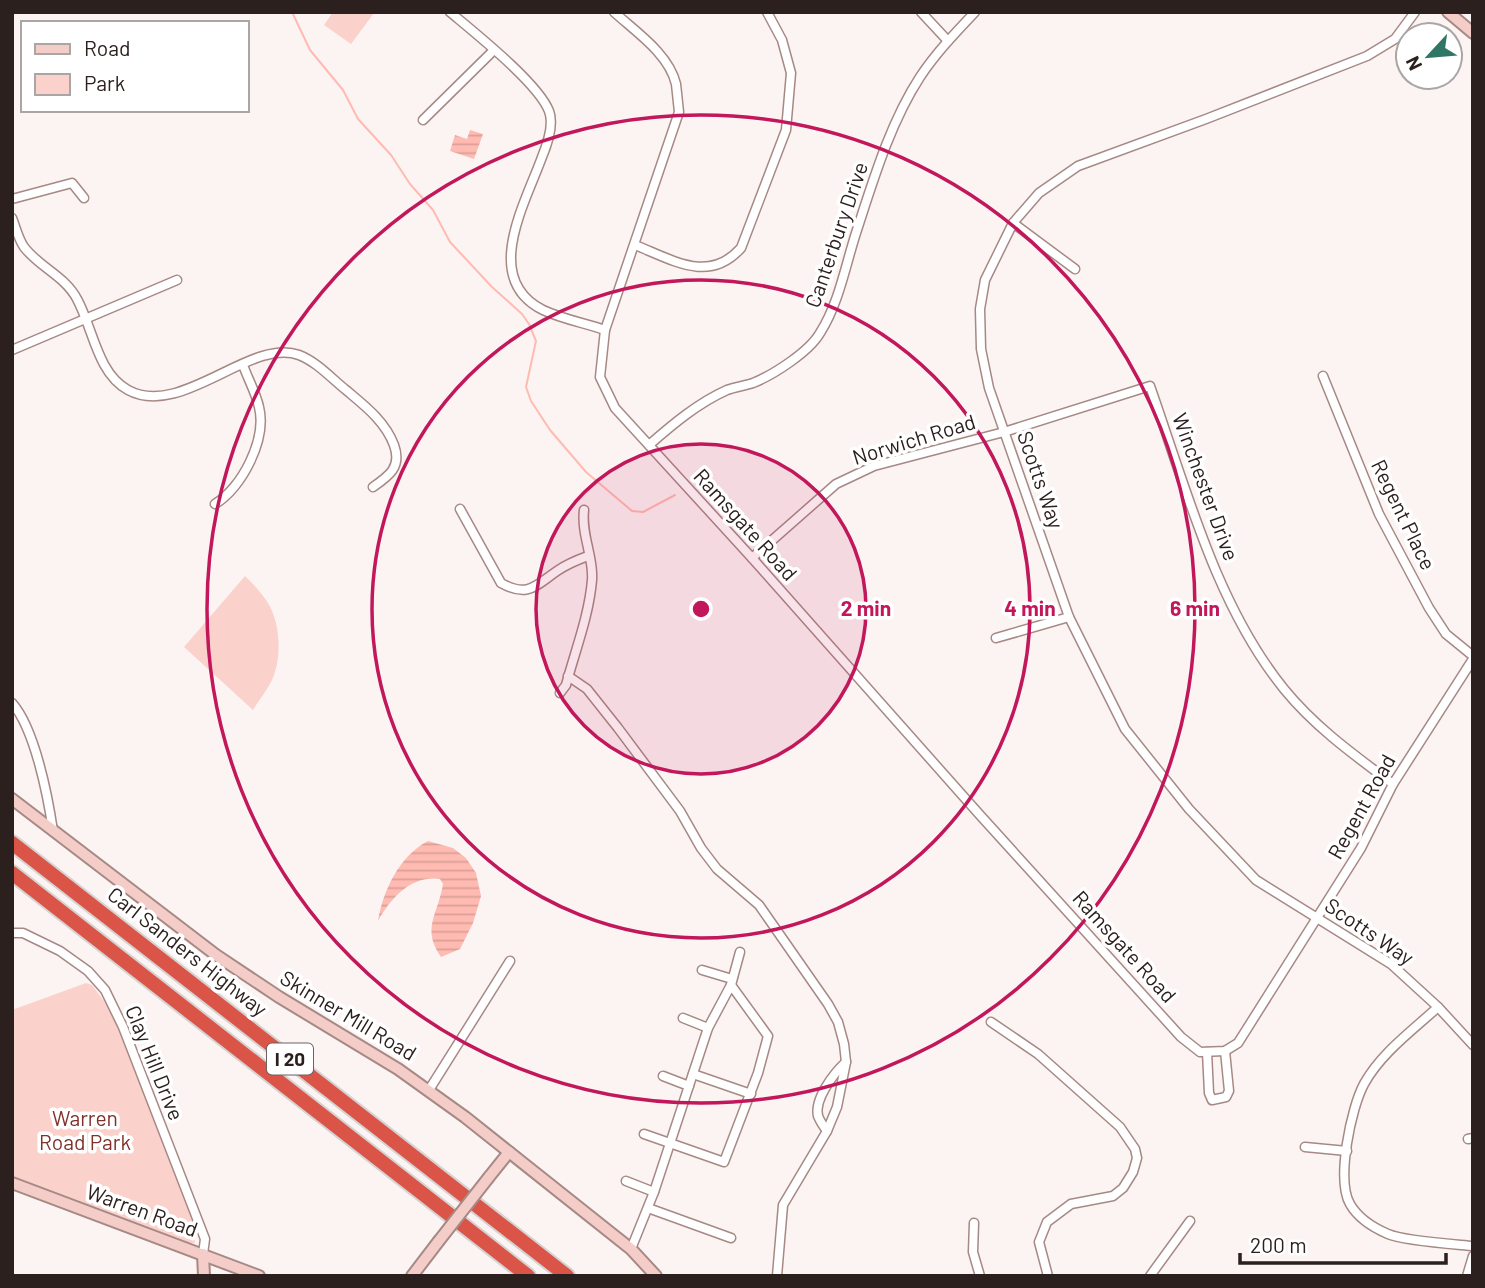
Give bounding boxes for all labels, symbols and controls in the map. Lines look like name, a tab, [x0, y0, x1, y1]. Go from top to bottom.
legend	[21, 21, 248, 112]
north arrow	[1394, 21, 1464, 91]
text: Road	[84, 35, 130, 60]
text: N	[1400, 53, 1426, 74]
text: Park	[84, 70, 125, 95]
street label: Canterbury Drive	[799, 158, 872, 311]
street label: Norwich Road	[849, 408, 978, 469]
street label: Winchester Drive	[1168, 409, 1245, 564]
street label: Scotts Way	[1013, 427, 1070, 532]
street label: Regent Place	[1367, 455, 1442, 574]
street label: Ramsgate Road	[689, 463, 803, 585]
text: 2 min	[841, 595, 891, 620]
text: 4 min	[1004, 595, 1056, 620]
text: 6 min	[1170, 595, 1220, 620]
centre of rings	[689, 597, 713, 621]
street label: Regent Road	[1322, 749, 1400, 863]
street label: Carl Sanders Highway	[103, 881, 273, 1021]
street label: Ramsgate Road	[1068, 885, 1182, 1007]
street label: Scotts Way	[1321, 892, 1419, 970]
street label: Skinner Mill Road	[276, 964, 421, 1065]
street label: Clay Hill Drive	[121, 1001, 190, 1124]
road number: I 20	[267, 1044, 313, 1074]
park label: Warren Road Park	[39, 1105, 131, 1154]
street label: Warren Road	[84, 1178, 202, 1241]
scale bar	[1240, 1222, 1446, 1266]
text: 200 m	[1250, 1232, 1307, 1257]

